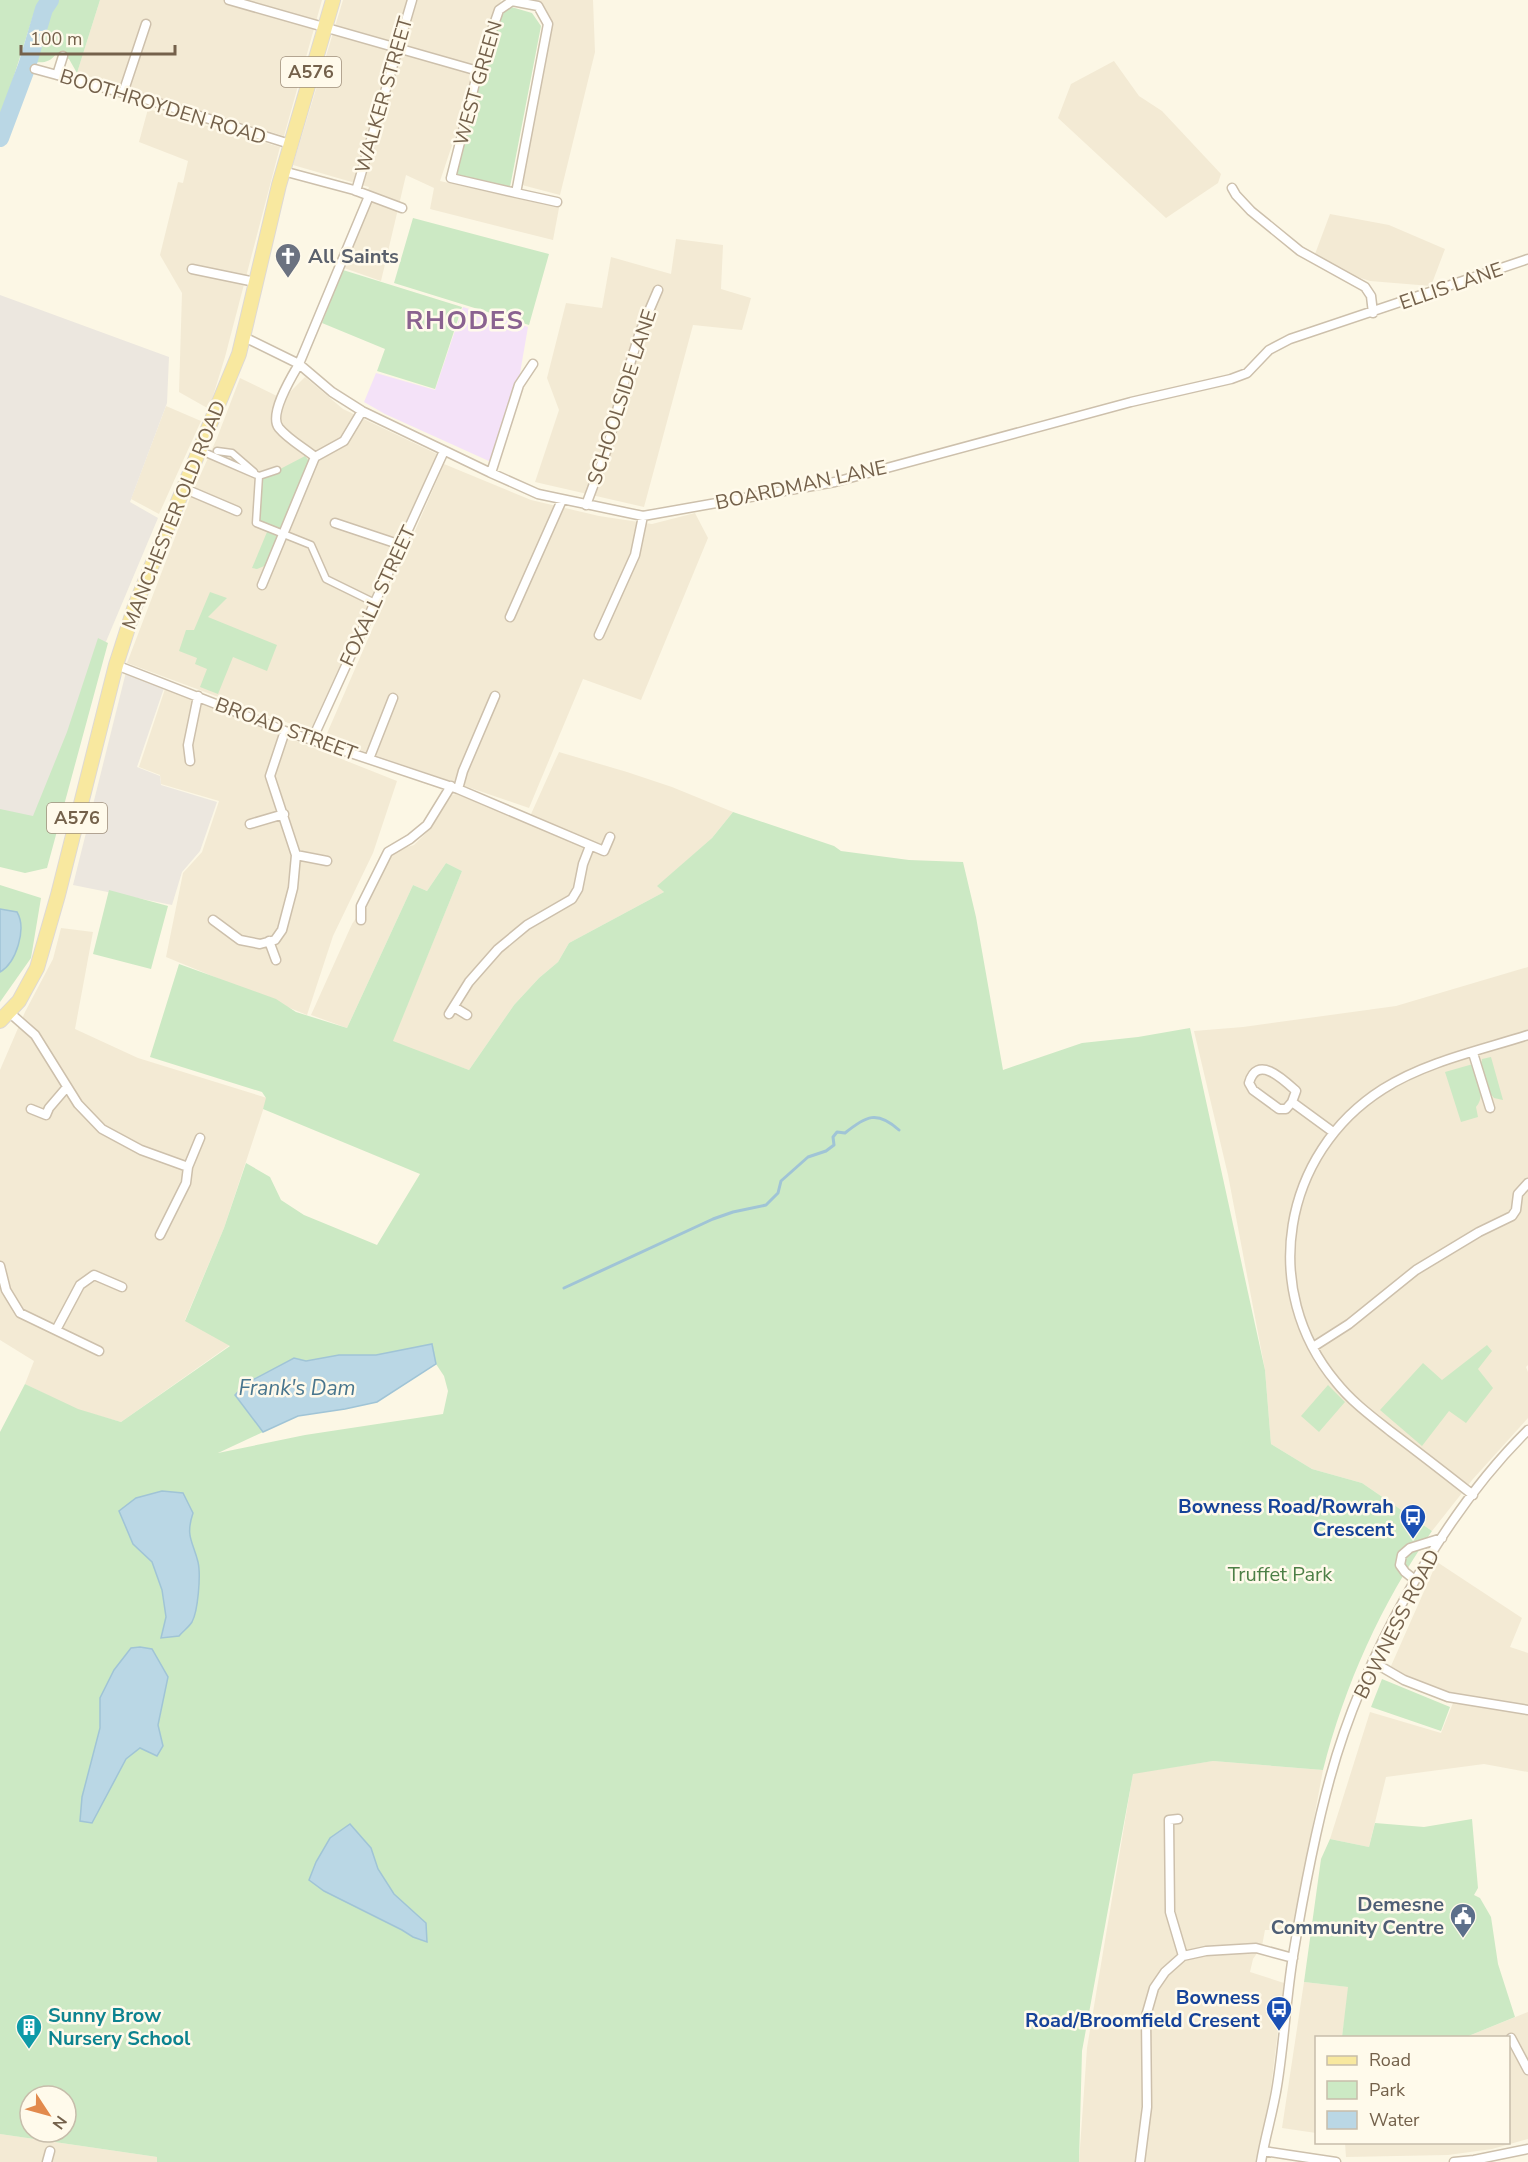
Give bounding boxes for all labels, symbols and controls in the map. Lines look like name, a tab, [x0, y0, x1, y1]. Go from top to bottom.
street label: WALKER STREET	[349, 14, 419, 176]
street label: WEST GREEN	[447, 17, 509, 149]
scale bar	[21, 18, 176, 56]
text: 100 m	[30, 27, 82, 51]
road number: A576	[281, 57, 341, 87]
street label: BOOTHROYDEN ROAD	[56, 63, 270, 151]
church icon: All Saints	[273, 241, 303, 279]
place label: All Saints	[308, 243, 399, 270]
street label: ELLIS LANE	[1396, 256, 1506, 316]
district label: RHODES	[406, 303, 524, 338]
street label: SCHOOLSIDE LANE	[581, 306, 663, 488]
street label: MANCHESTER OLD ROAD	[116, 396, 232, 634]
street label: BOARDMAN LANE	[713, 454, 889, 516]
street label: FOXALL STREET	[334, 521, 422, 671]
street label: BROAD STREET	[211, 691, 361, 767]
road number: A576	[47, 803, 107, 833]
water label: Frank's Dam	[238, 1374, 356, 1402]
place label: Bowness Road/Rowrah Crescent	[1178, 1493, 1394, 1543]
bus stop icon: Bowness Road/Rowrah Crescent	[1398, 1502, 1428, 1540]
street label: BOWNESS ROAD	[1348, 1545, 1446, 1703]
park label: Truffet Park	[1228, 1561, 1333, 1588]
place label: Demesne Community Centre	[1271, 1891, 1444, 1941]
public building icon: Demesne Community Centre	[1448, 1901, 1478, 1939]
place label: Bowness Road/Broomfield Cresent	[1025, 1984, 1260, 2034]
bus stop icon: Bowness Road/Broomfield Cresent	[1264, 1994, 1294, 2032]
place label: Sunny Brow Nursery School	[48, 2002, 191, 2052]
building icon: Sunny Brow Nursery School	[14, 2012, 44, 2050]
legend	[1315, 2036, 1510, 2144]
text: Road	[1369, 2048, 1411, 2072]
text: Park	[1369, 2078, 1406, 2102]
north arrow	[18, 2084, 78, 2144]
text: Water	[1369, 2108, 1420, 2132]
text: N	[47, 2111, 72, 2134]

